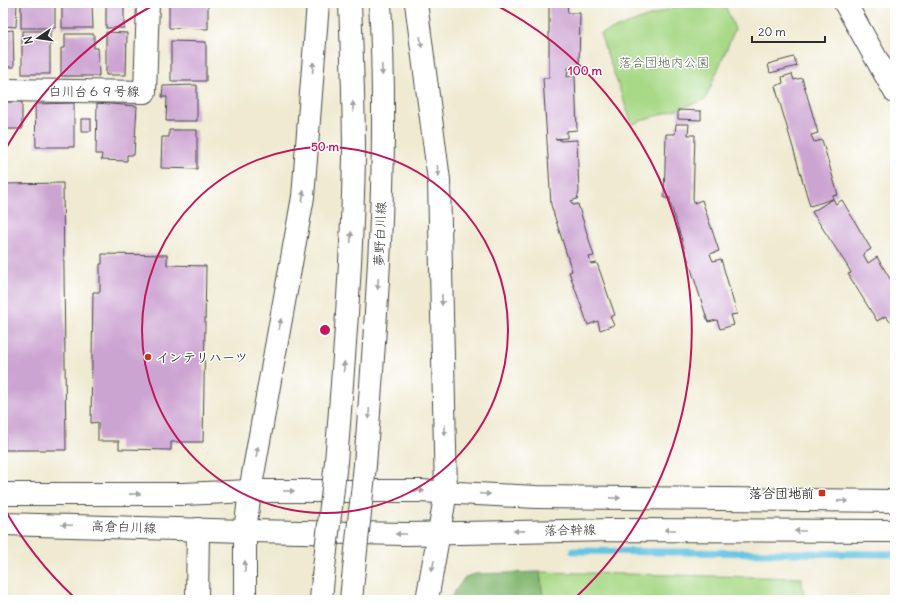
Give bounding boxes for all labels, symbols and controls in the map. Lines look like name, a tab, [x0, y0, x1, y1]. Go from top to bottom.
north arrow	[18, 18, 58, 58]
scale bar	[752, 18, 825, 44]
text: 20 m	[758, 24, 786, 39]
text: N	[21, 35, 36, 46]
one-way arrow	[418, 36, 424, 48]
park label: 落合団地内公園	[618, 54, 710, 71]
one-way arrow	[309, 61, 316, 73]
text: 100 m	[568, 63, 602, 78]
one-way arrow	[379, 64, 386, 76]
street label: 白川台６９号線	[48, 83, 140, 100]
one-way arrow	[350, 100, 356, 113]
text: 50 m	[311, 139, 340, 154]
one-way arrow	[435, 164, 441, 177]
one-way arrow	[300, 190, 306, 202]
street label: 夢野白川線	[370, 200, 390, 267]
one-way arrow	[348, 231, 355, 243]
one-way arrow	[375, 278, 382, 290]
one-way arrow	[439, 294, 445, 307]
one-way arrow	[277, 318, 283, 330]
centre of rings	[318, 323, 332, 337]
place label: インテリハーツ	[156, 349, 248, 366]
marker: インテリハーツ	[143, 352, 153, 362]
one-way arrow	[340, 361, 347, 373]
one-way arrow	[366, 408, 373, 420]
one-way arrow	[442, 424, 448, 437]
one-way arrow	[254, 446, 260, 458]
place label: 落合団地前	[749, 485, 814, 502]
one-way arrow	[283, 488, 296, 494]
one-way arrow	[413, 488, 426, 494]
marker: 落合団地前	[817, 488, 827, 498]
one-way arrow	[129, 491, 142, 497]
one-way arrow	[479, 491, 491, 498]
one-way arrow	[609, 495, 622, 501]
one-way arrow	[837, 498, 850, 504]
street label: 高倉白川線	[91, 517, 158, 537]
street label: 落合幹線	[544, 521, 597, 539]
one-way arrow	[60, 522, 73, 528]
one-way arrow	[663, 527, 676, 533]
one-way arrow	[512, 528, 525, 534]
one-way arrow	[793, 528, 806, 534]
one-way arrow	[394, 531, 407, 537]
one-way arrow	[242, 559, 248, 572]
one-way arrow	[430, 560, 436, 572]

